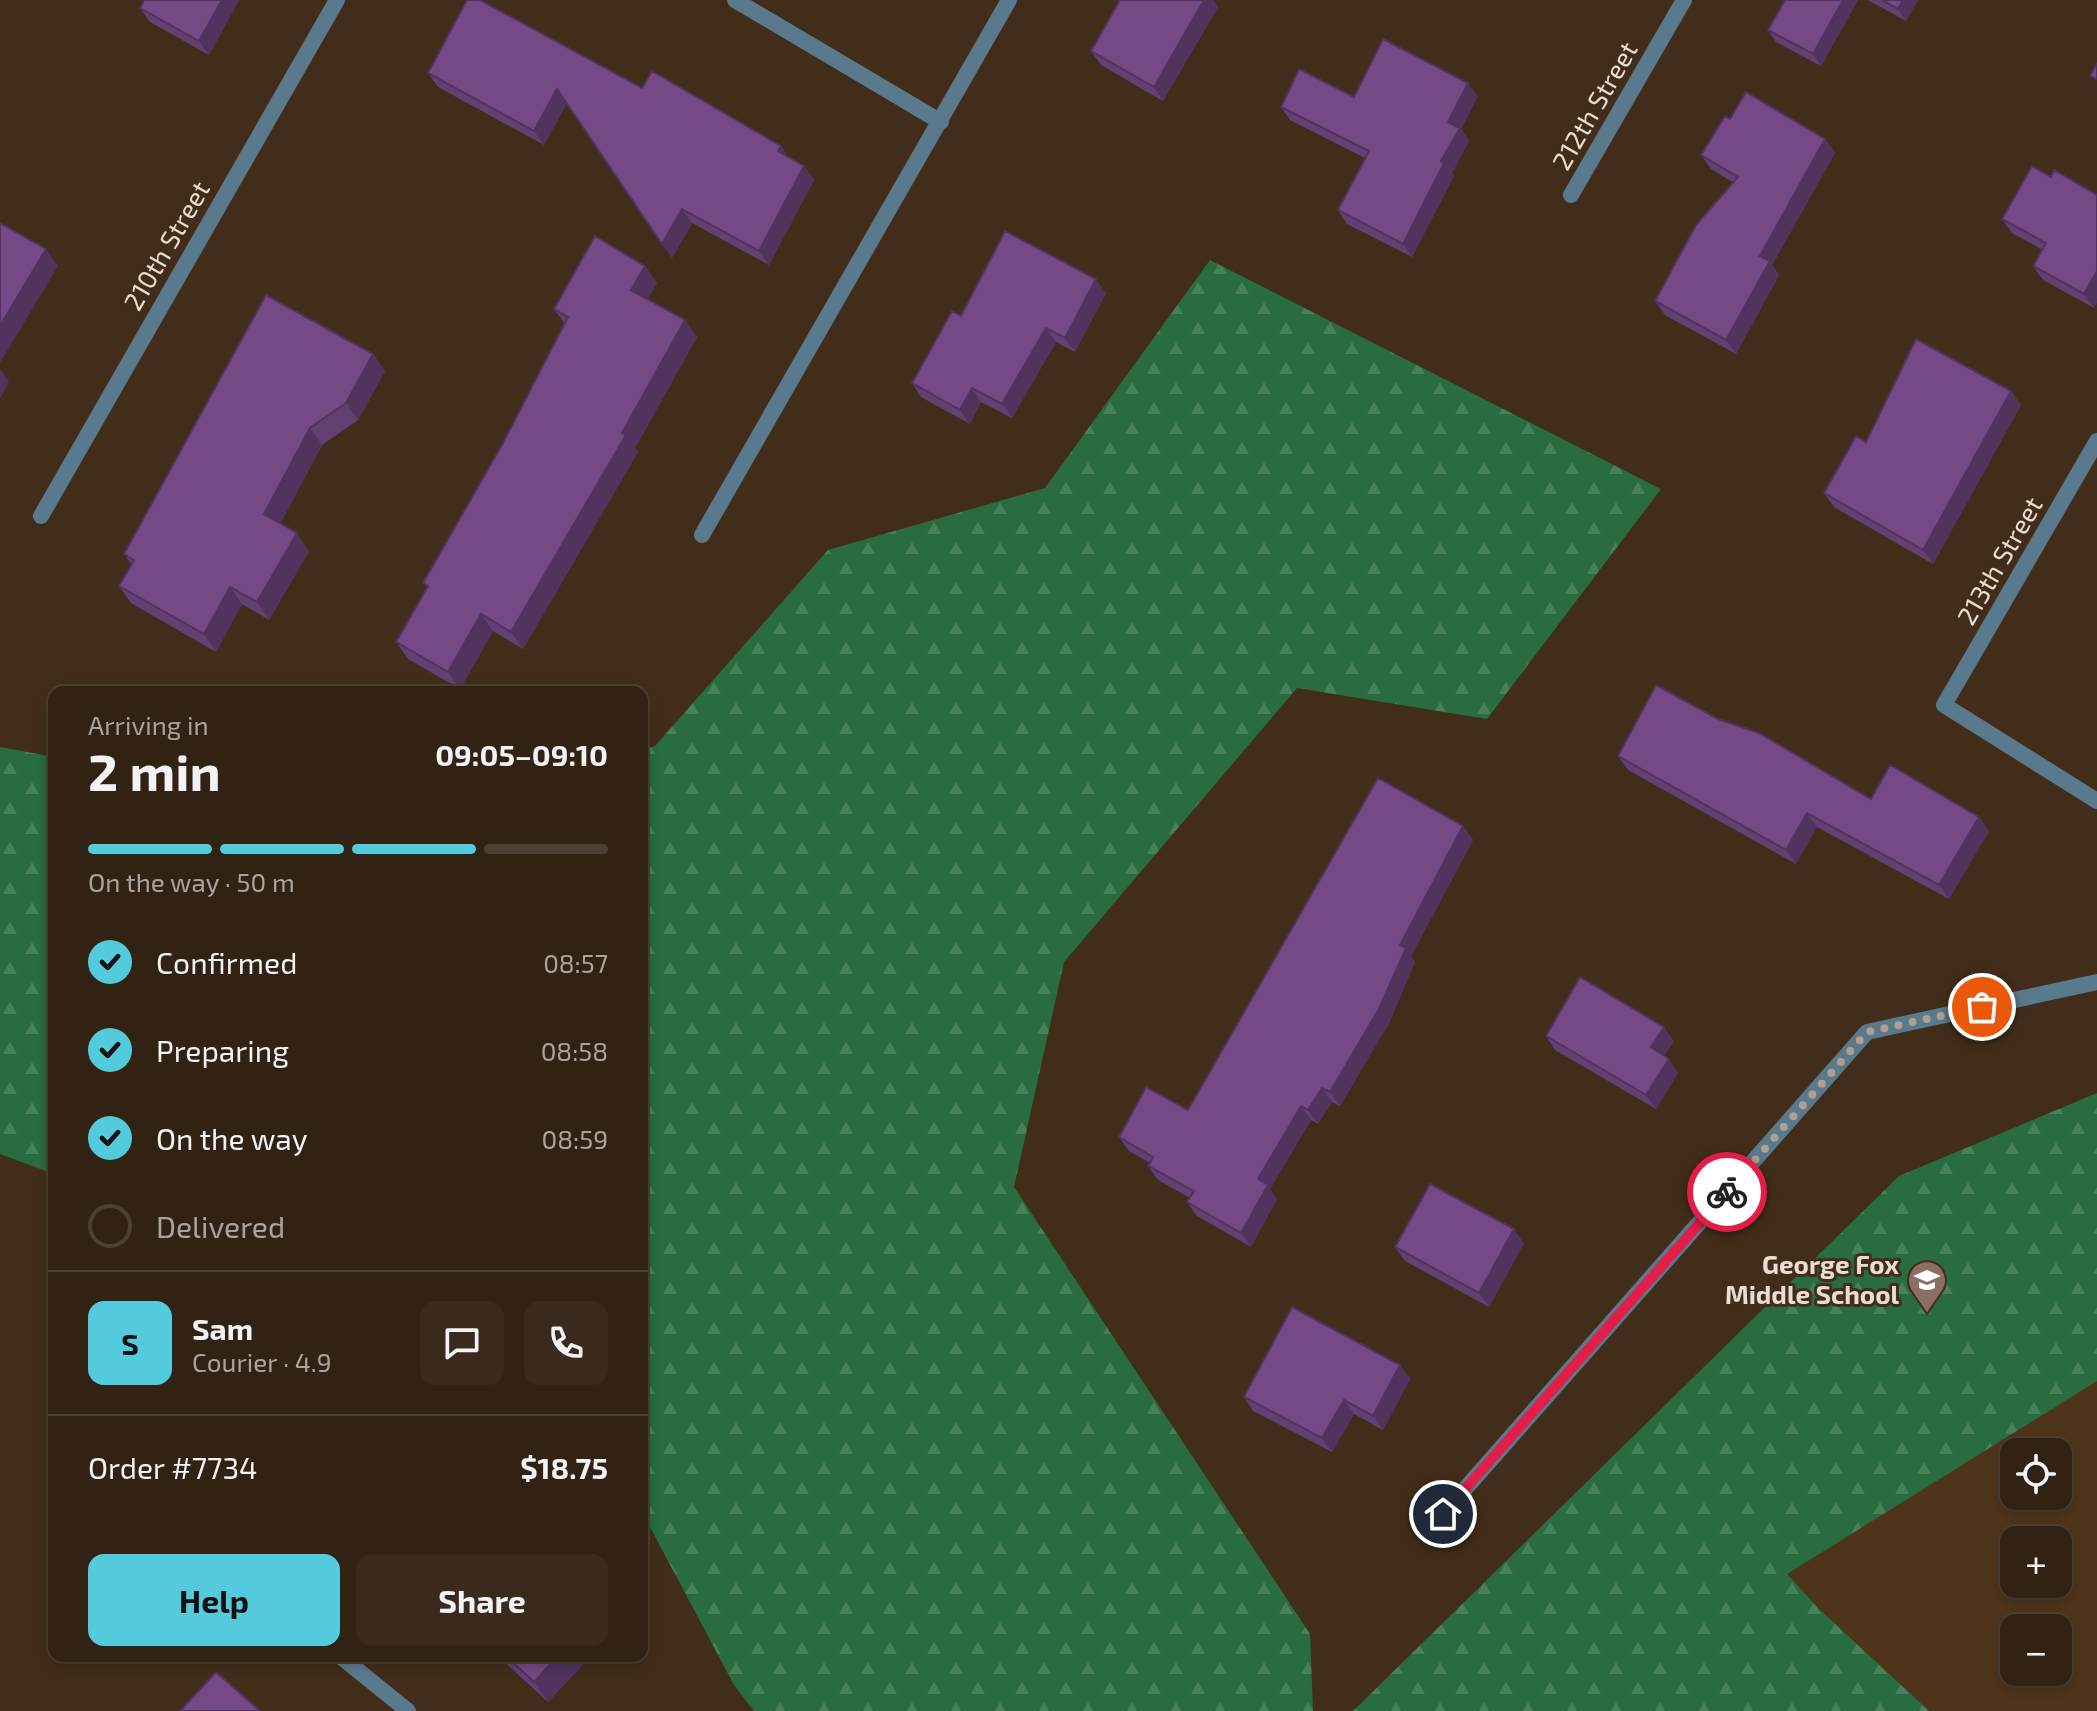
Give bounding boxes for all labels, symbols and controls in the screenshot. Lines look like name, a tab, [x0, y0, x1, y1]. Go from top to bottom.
street label: 212th Street	[1545, 36, 1643, 175]
street label: 210th Street	[116, 175, 215, 315]
street label: 213th Street	[1950, 491, 2048, 630]
text: Arriving in	[88, 709, 209, 740]
text: 09:05–09:10	[435, 736, 608, 772]
text: 2 min	[88, 739, 221, 801]
text: On the way · 50 m	[88, 866, 295, 897]
icon: check	[88, 940, 132, 984]
text: Confirmed	[156, 944, 297, 980]
text: 08:57	[543, 947, 608, 978]
pin	[1948, 973, 2016, 1041]
icon: bag	[1960, 985, 2004, 1029]
icon: check	[88, 1028, 132, 1072]
text: Preparing	[156, 1032, 289, 1068]
text: 08:58	[541, 1035, 608, 1066]
icon: check	[88, 1116, 132, 1160]
text: On the way	[156, 1120, 308, 1156]
text: 08:59	[542, 1123, 608, 1154]
courier	[1687, 1152, 1767, 1232]
icon: bike	[1705, 1170, 1749, 1214]
text: Delivered	[156, 1208, 285, 1244]
place label: George Fox Middle School	[1725, 1248, 1899, 1309]
school or university icon: George Fox Middle School	[1906, 1259, 1948, 1314]
button: chat	[420, 1301, 504, 1385]
button: phone	[524, 1301, 608, 1385]
text: Sam	[192, 1310, 253, 1346]
text: S	[121, 1325, 139, 1361]
text: Courier · 4.9	[192, 1346, 332, 1377]
map controls	[2000, 1438, 2072, 1686]
button: locate	[2000, 1438, 2072, 1510]
text: Order #7734	[88, 1449, 258, 1485]
text: $18.75	[520, 1449, 608, 1485]
pin	[1409, 1480, 1477, 1548]
icon: home	[1421, 1492, 1465, 1536]
button: +	[2000, 1526, 2072, 1598]
button: Help	[88, 1554, 340, 1646]
button: Share	[356, 1554, 608, 1646]
button: −	[2000, 1614, 2072, 1686]

